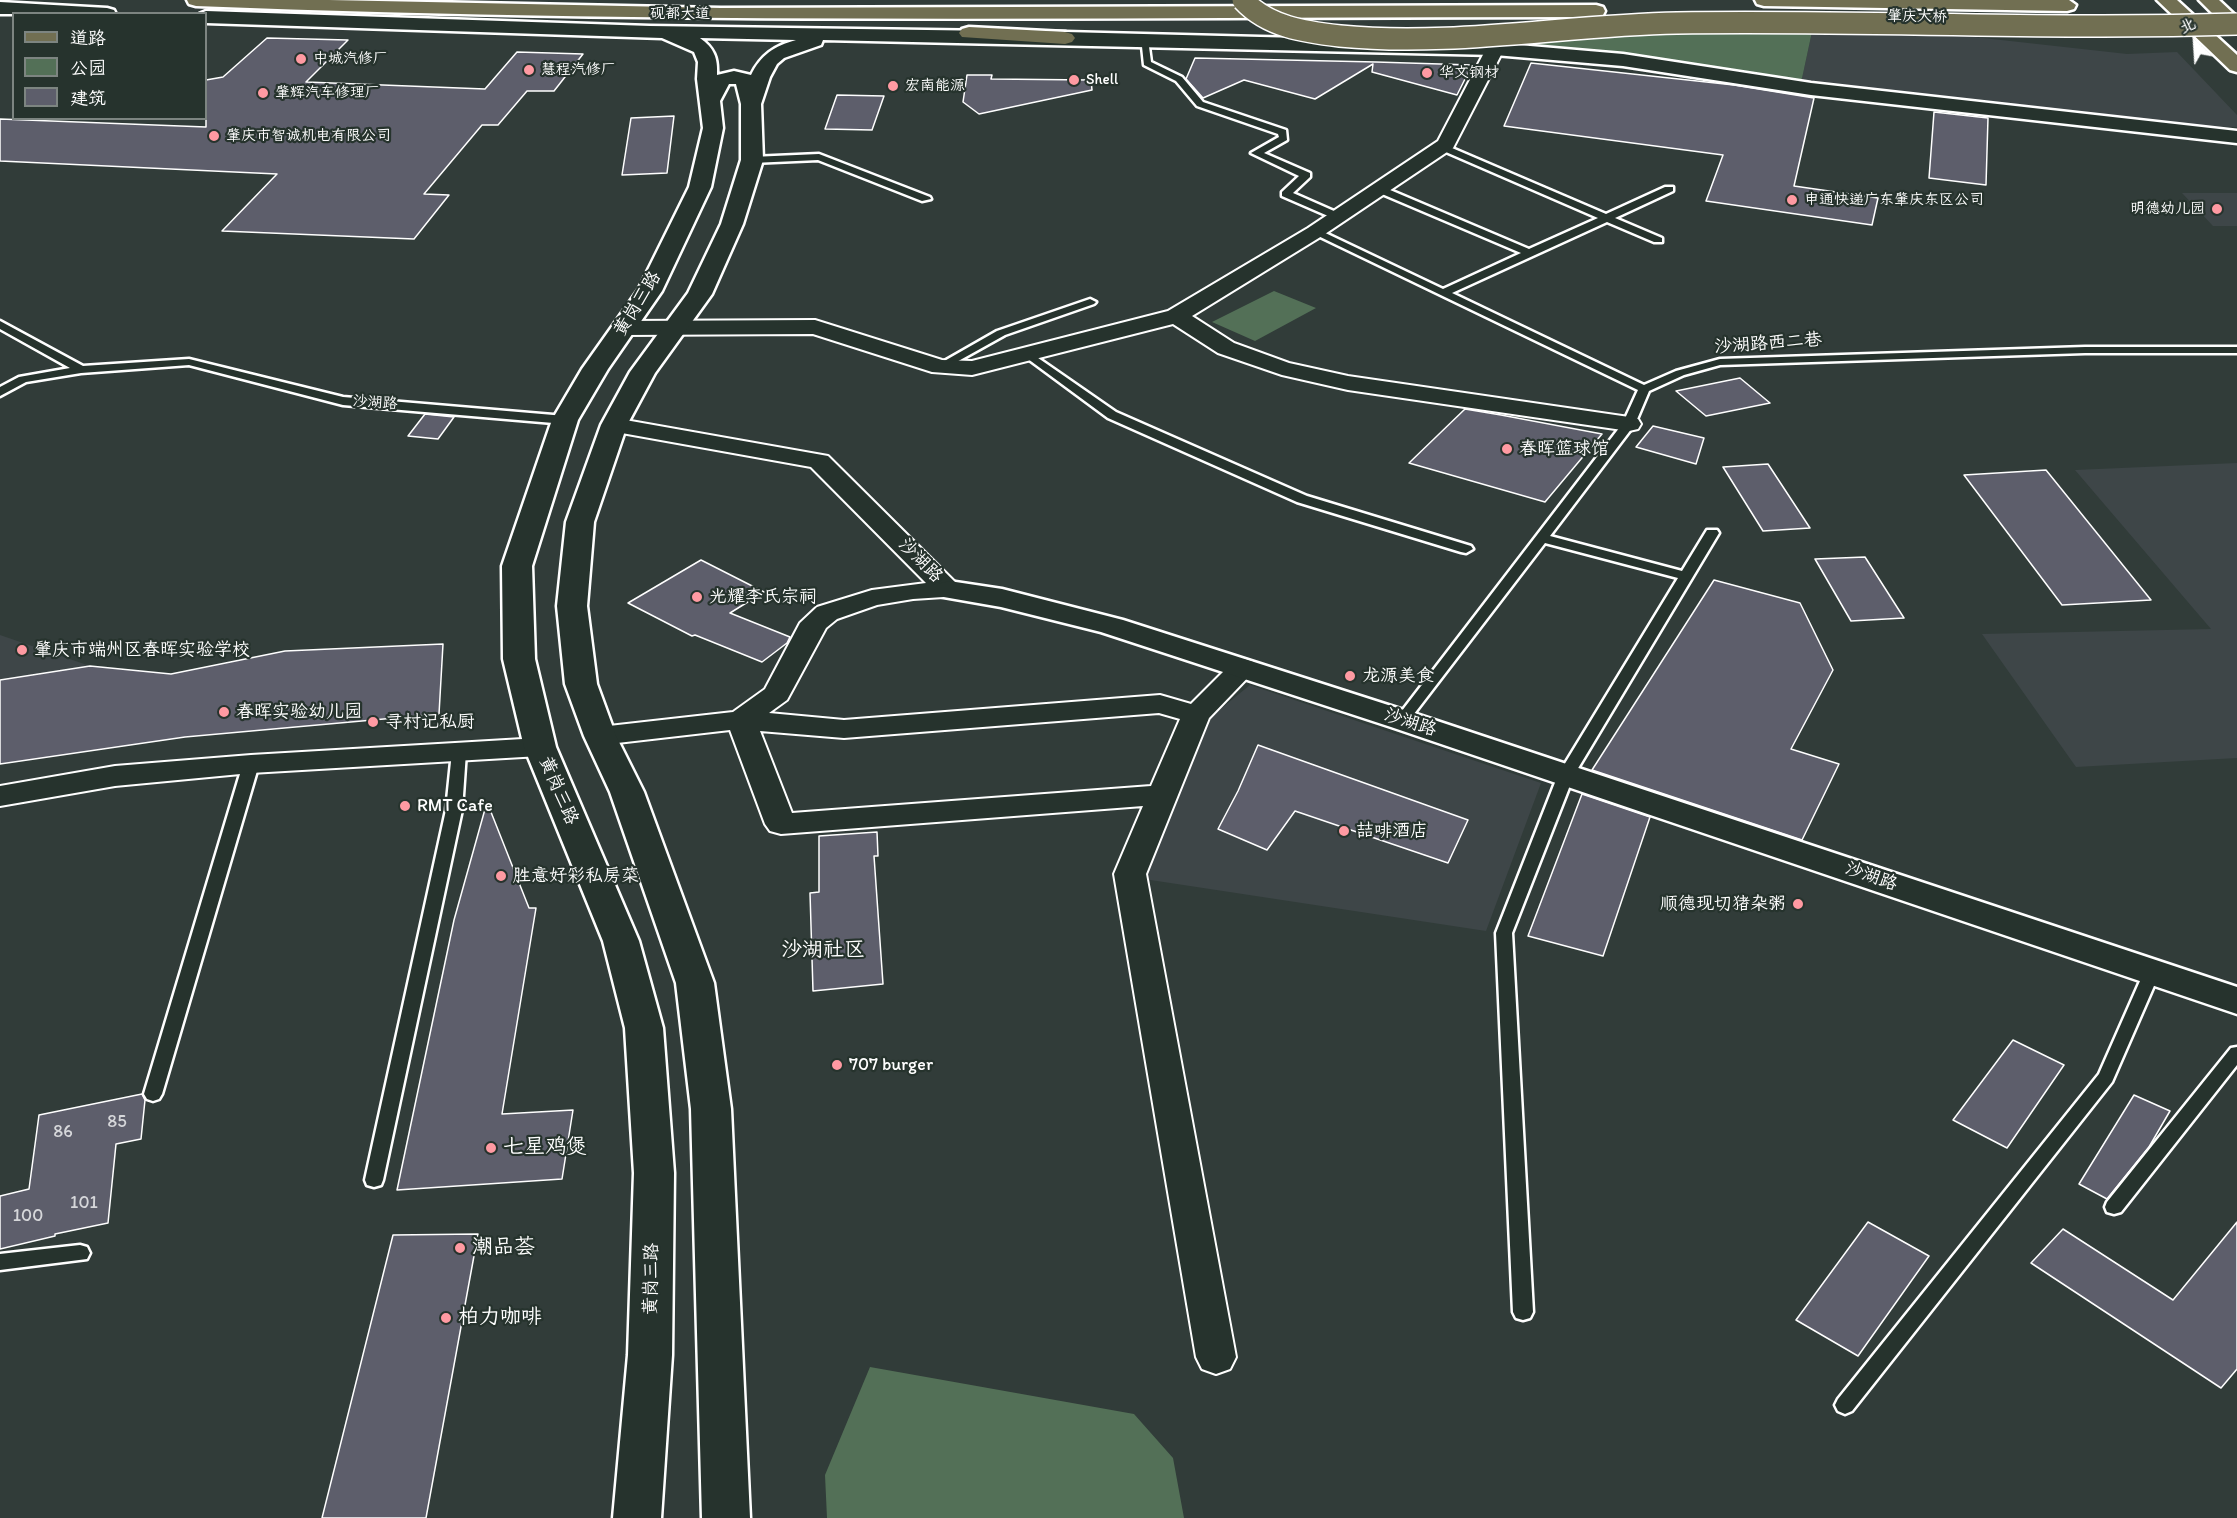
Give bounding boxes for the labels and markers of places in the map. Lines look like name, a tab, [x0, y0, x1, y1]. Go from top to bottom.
place label: 中城汽修厂	[313, 50, 388, 68]
marker: 中城汽修厂	[294, 52, 308, 66]
place label: 慧程汽修厂	[541, 61, 616, 79]
marker: 慧程汽修厂	[522, 63, 536, 77]
place label: 华文钢材	[1439, 64, 1499, 82]
marker: 华文钢材	[1420, 66, 1434, 80]
place label: Shell	[1086, 71, 1118, 89]
marker: Shell	[1067, 73, 1081, 87]
place label: 宏南能源	[905, 77, 965, 95]
marker: 宏南能源	[886, 79, 900, 93]
place label: 肇辉汽车修理厂	[275, 84, 380, 102]
marker: 肇辉汽车修理厂	[256, 86, 270, 100]
place label: 肇庆市智诚机电有限公司	[226, 127, 391, 145]
marker: 肇庆市智诚机电有限公司	[207, 129, 221, 143]
place label: 申通快递广东肇庆东区公司	[1804, 191, 1984, 209]
marker: 申通快递广东肇庆东区公司	[1785, 193, 1799, 207]
place label: 明德幼儿园	[2130, 200, 2205, 218]
marker: 明德幼儿园	[2210, 202, 2224, 216]
place label: 春晖篮球馆	[1519, 438, 1609, 460]
marker: 春晖篮球馆	[1500, 442, 1514, 456]
place label: 光耀李氏宗祠	[709, 586, 817, 608]
marker: 光耀李氏宗祠	[690, 590, 704, 604]
place label: 肇庆市端州区春晖实验学校	[34, 639, 250, 661]
marker: 肇庆市端州区春晖实验学校	[15, 643, 29, 657]
place label: 龙源美食	[1362, 665, 1434, 687]
marker: 龙源美食	[1343, 669, 1357, 683]
place label: 春晖实验幼儿园	[236, 701, 362, 723]
marker: 春晖实验幼儿园	[217, 705, 231, 719]
place label: 寻村记私厨	[385, 711, 475, 733]
marker: 寻村记私厨	[366, 715, 380, 729]
place label: RMT Cafe	[417, 795, 493, 817]
marker: RMT Cafe	[398, 799, 412, 813]
place label: 喆啡酒店	[1356, 820, 1428, 842]
marker: 喆啡酒店	[1337, 824, 1351, 838]
place label: 胜意好彩私房菜	[513, 865, 639, 887]
marker: 胜意好彩私房菜	[494, 869, 508, 883]
place label: 顺德现切猪杂粥	[1660, 893, 1786, 915]
marker: 顺德现切猪杂粥	[1791, 897, 1805, 911]
place label: 707 burger	[849, 1054, 933, 1076]
marker: 707 burger	[830, 1058, 844, 1072]
place label: 七星鸡煲	[503, 1135, 587, 1161]
marker: 七星鸡煲	[484, 1141, 498, 1155]
place label: 潮品荟	[472, 1235, 535, 1261]
marker: 潮品荟	[453, 1241, 467, 1255]
place label: 柏力咖啡	[458, 1305, 542, 1331]
marker: 柏力咖啡	[439, 1311, 453, 1325]

